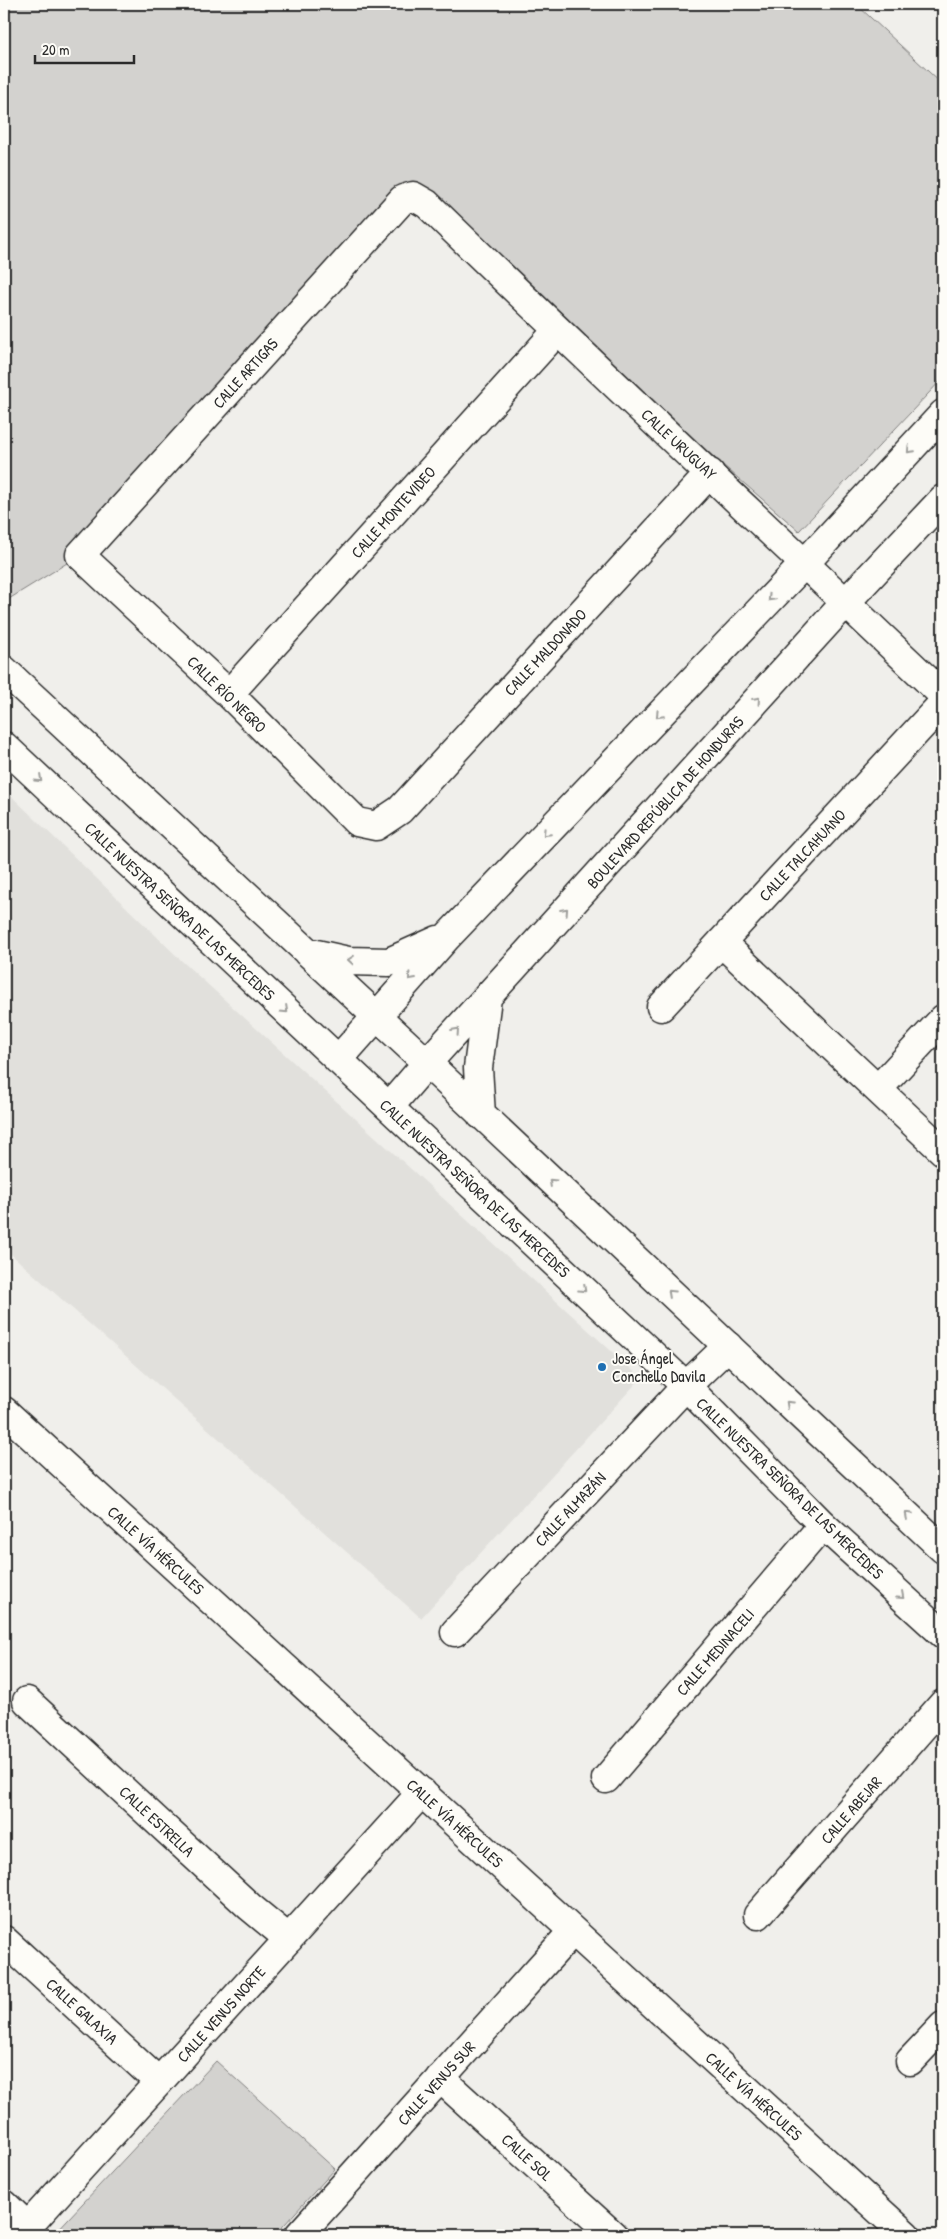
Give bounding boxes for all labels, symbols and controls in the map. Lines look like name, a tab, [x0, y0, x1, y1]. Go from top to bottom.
scale bar	[35, 32, 134, 64]
text: 20 m	[42, 39, 69, 60]
street label: CALLE ARTIGAS	[207, 332, 283, 413]
street label: CALLE URUGUAY	[637, 403, 721, 485]
one-way arrow	[907, 444, 916, 453]
street label: CALLE MONTEVIDEO	[346, 461, 440, 563]
one-way arrow	[768, 592, 777, 601]
street label: CALLE MALDONADO	[499, 604, 591, 700]
street label: CALLE RÍO NEGRO	[183, 651, 271, 737]
one-way arrow	[751, 697, 760, 706]
street label: BOULEVARD REPÚBLICA DE HONDURAS	[581, 710, 749, 893]
one-way arrow	[656, 710, 665, 719]
one-way arrow	[34, 773, 43, 782]
street label: CALLE TALCAHUANO	[754, 804, 851, 906]
street label: CALLE NUESTRA SEÑORA DE LAS MERCEDES	[80, 817, 280, 1006]
one-way arrow	[543, 827, 552, 836]
one-way arrow	[560, 907, 569, 916]
one-way arrow	[347, 955, 355, 966]
one-way arrow	[408, 971, 417, 980]
one-way arrow	[280, 1004, 289, 1013]
one-way arrow	[450, 1028, 459, 1037]
street label: CALLE NUESTRA SEÑORA DE LAS MERCEDES	[375, 1094, 575, 1283]
one-way arrow	[549, 1179, 558, 1188]
one-way arrow	[577, 1283, 586, 1292]
one-way arrow	[668, 1290, 677, 1299]
place label: Jose Ángel Conchello Davila	[612, 1347, 705, 1387]
marker: Jose Ángel Conchello Davila	[596, 1361, 608, 1373]
street label: CALLE NUESTRA SEÑORA DE LAS MERCEDES	[691, 1392, 889, 1584]
one-way arrow	[786, 1401, 795, 1410]
street label: CALLE ALMAZÁN	[530, 1467, 610, 1551]
street label: CALLE VÍA HÉRCULES	[103, 1501, 210, 1600]
one-way arrow	[904, 1512, 913, 1521]
one-way arrow	[896, 1590, 905, 1599]
street label: CALLE MEDINACELI	[671, 1604, 759, 1700]
street label: CALLE ABEJAR	[815, 1771, 887, 1849]
street label: CALLE VÍA HÉRCULES	[402, 1774, 509, 1873]
street label: CALLE ESTRELLA	[115, 1780, 199, 1862]
street label: CALLE VENUS NORTE	[172, 1961, 270, 2067]
street label: CALLE GALAXIA	[41, 1973, 123, 2049]
street label: CALLE VENUS SUR	[392, 2036, 480, 2130]
street label: CALLE VÍA HÉRCULES	[701, 2047, 808, 2146]
street label: CALLE SOL	[497, 2128, 557, 2186]

